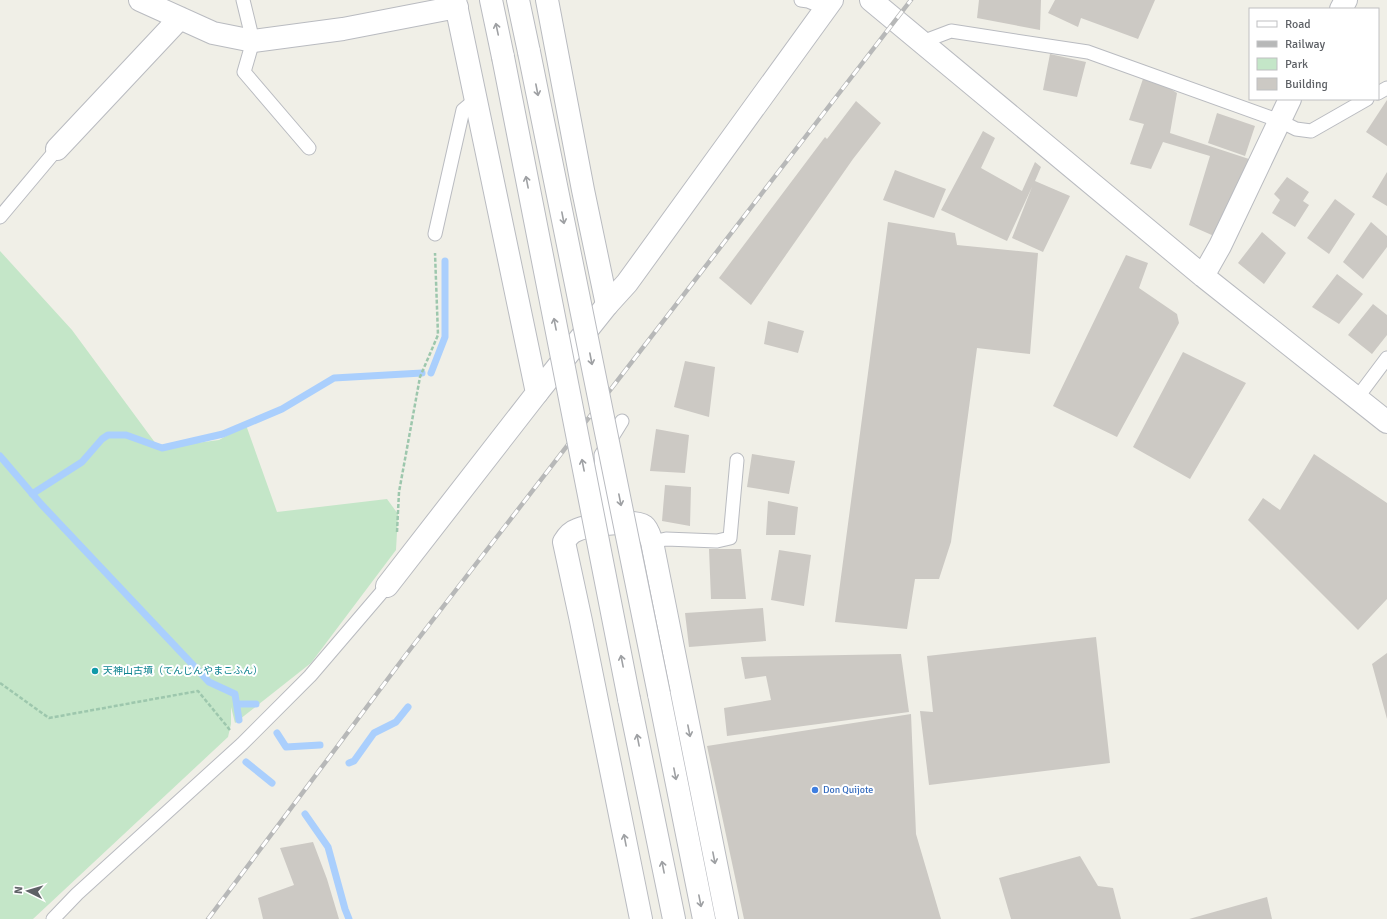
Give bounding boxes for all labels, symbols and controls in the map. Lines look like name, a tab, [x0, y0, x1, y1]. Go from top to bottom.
legend	[1249, 8, 1379, 100]
text: Road	[1285, 17, 1311, 32]
one-way arrow	[492, 22, 500, 35]
text: Railway	[1285, 37, 1325, 52]
text: Park	[1285, 57, 1308, 72]
text: Building	[1285, 77, 1328, 92]
one-way arrow	[533, 84, 541, 97]
one-way arrow	[523, 176, 531, 189]
one-way arrow	[559, 211, 567, 224]
one-way arrow	[551, 318, 559, 331]
one-way arrow	[588, 352, 596, 365]
one-way arrow	[579, 459, 587, 472]
one-way arrow	[616, 493, 624, 506]
one-way arrow	[617, 655, 625, 668]
place label: 天神山古墳（てんじんやまこふん）	[103, 665, 263, 677]
marker: 天神山古墳（てんじんやまこふん）	[90, 666, 100, 676]
one-way arrow	[686, 724, 694, 737]
one-way arrow	[633, 734, 641, 747]
one-way arrow	[671, 767, 679, 780]
place label: Don Quijote	[823, 784, 873, 796]
marker: Don Quijote	[810, 785, 820, 795]
one-way arrow	[620, 833, 628, 846]
one-way arrow	[711, 852, 719, 865]
one-way arrow	[659, 861, 667, 874]
north arrow	[8, 871, 48, 911]
text: N	[12, 886, 25, 895]
one-way arrow	[697, 894, 705, 907]

